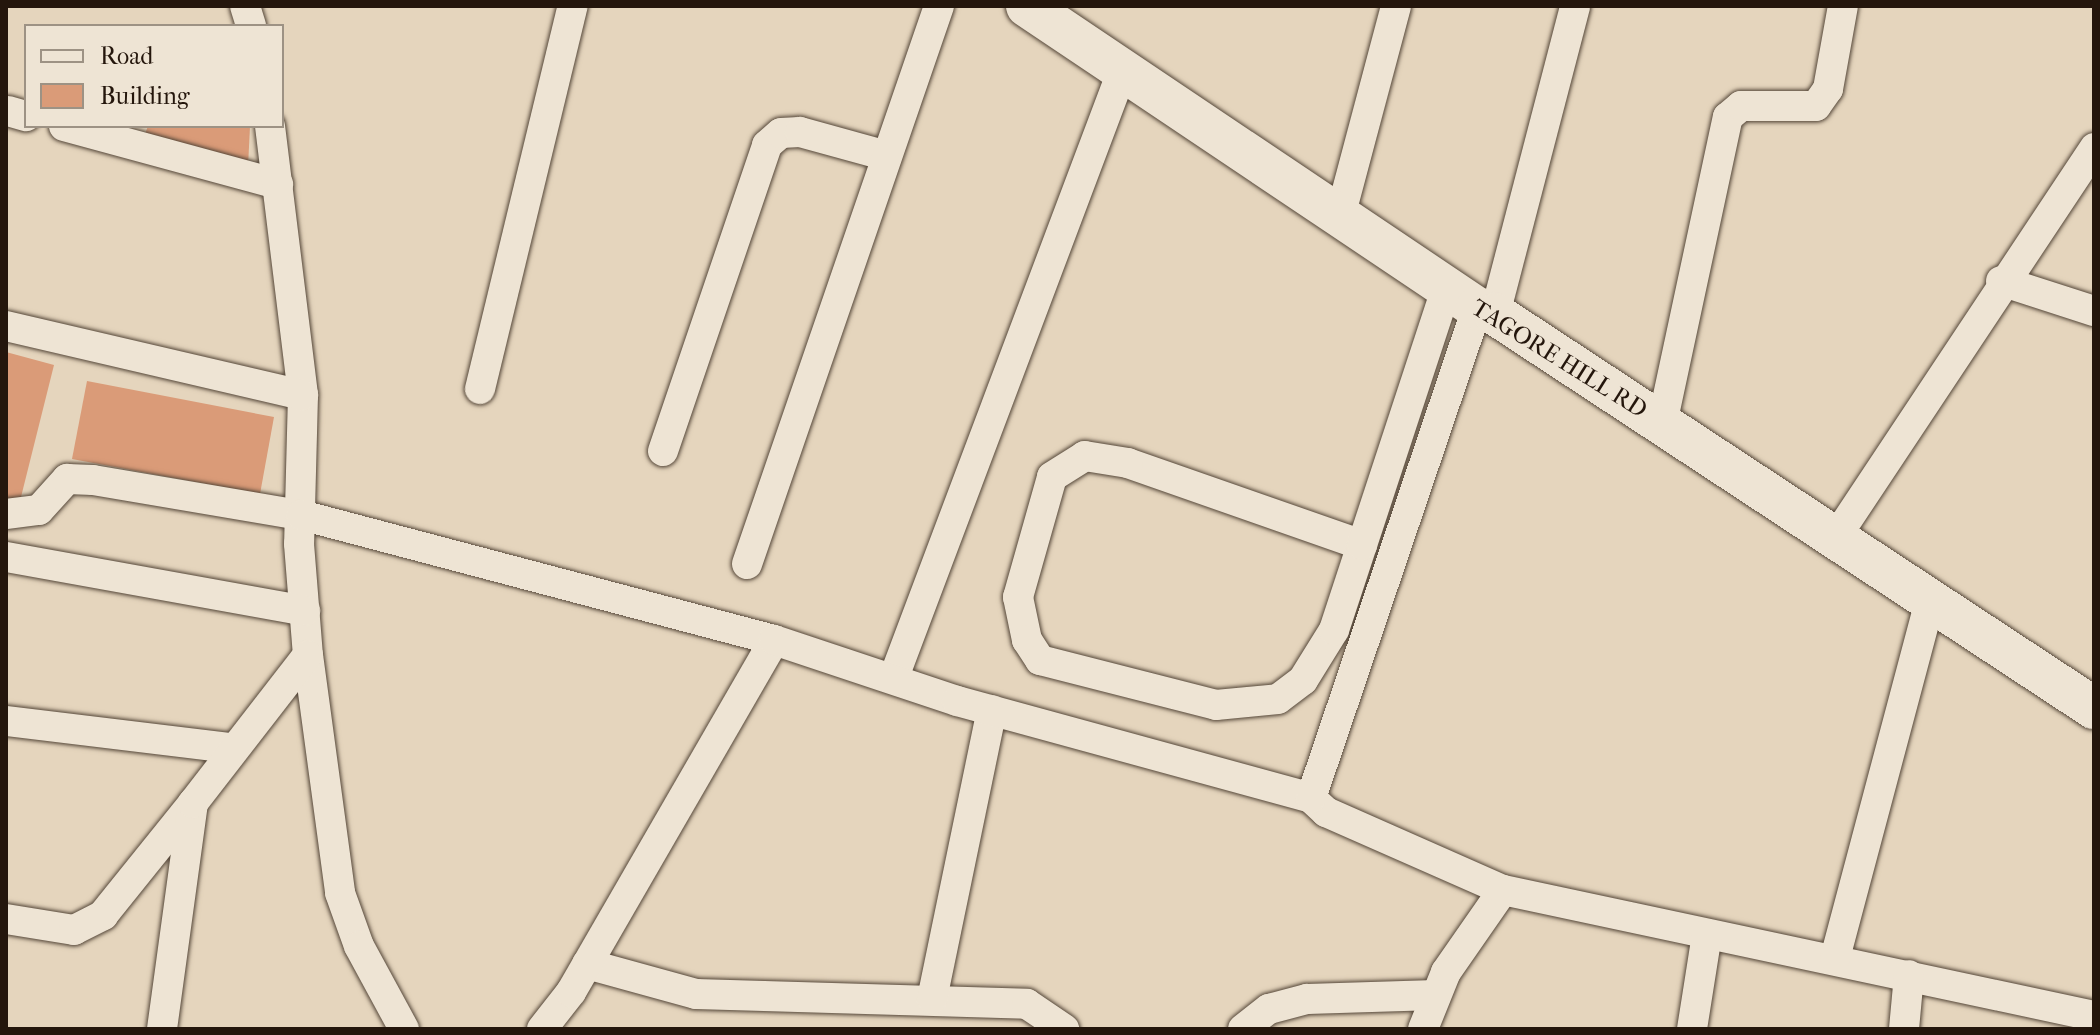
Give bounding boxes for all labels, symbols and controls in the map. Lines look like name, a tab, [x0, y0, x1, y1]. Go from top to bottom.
legend	[24, 24, 284, 128]
text: Road	[100, 42, 153, 70]
text: Building	[100, 82, 190, 110]
street label: TAGORE HILL RD	[1466, 293, 1652, 425]

